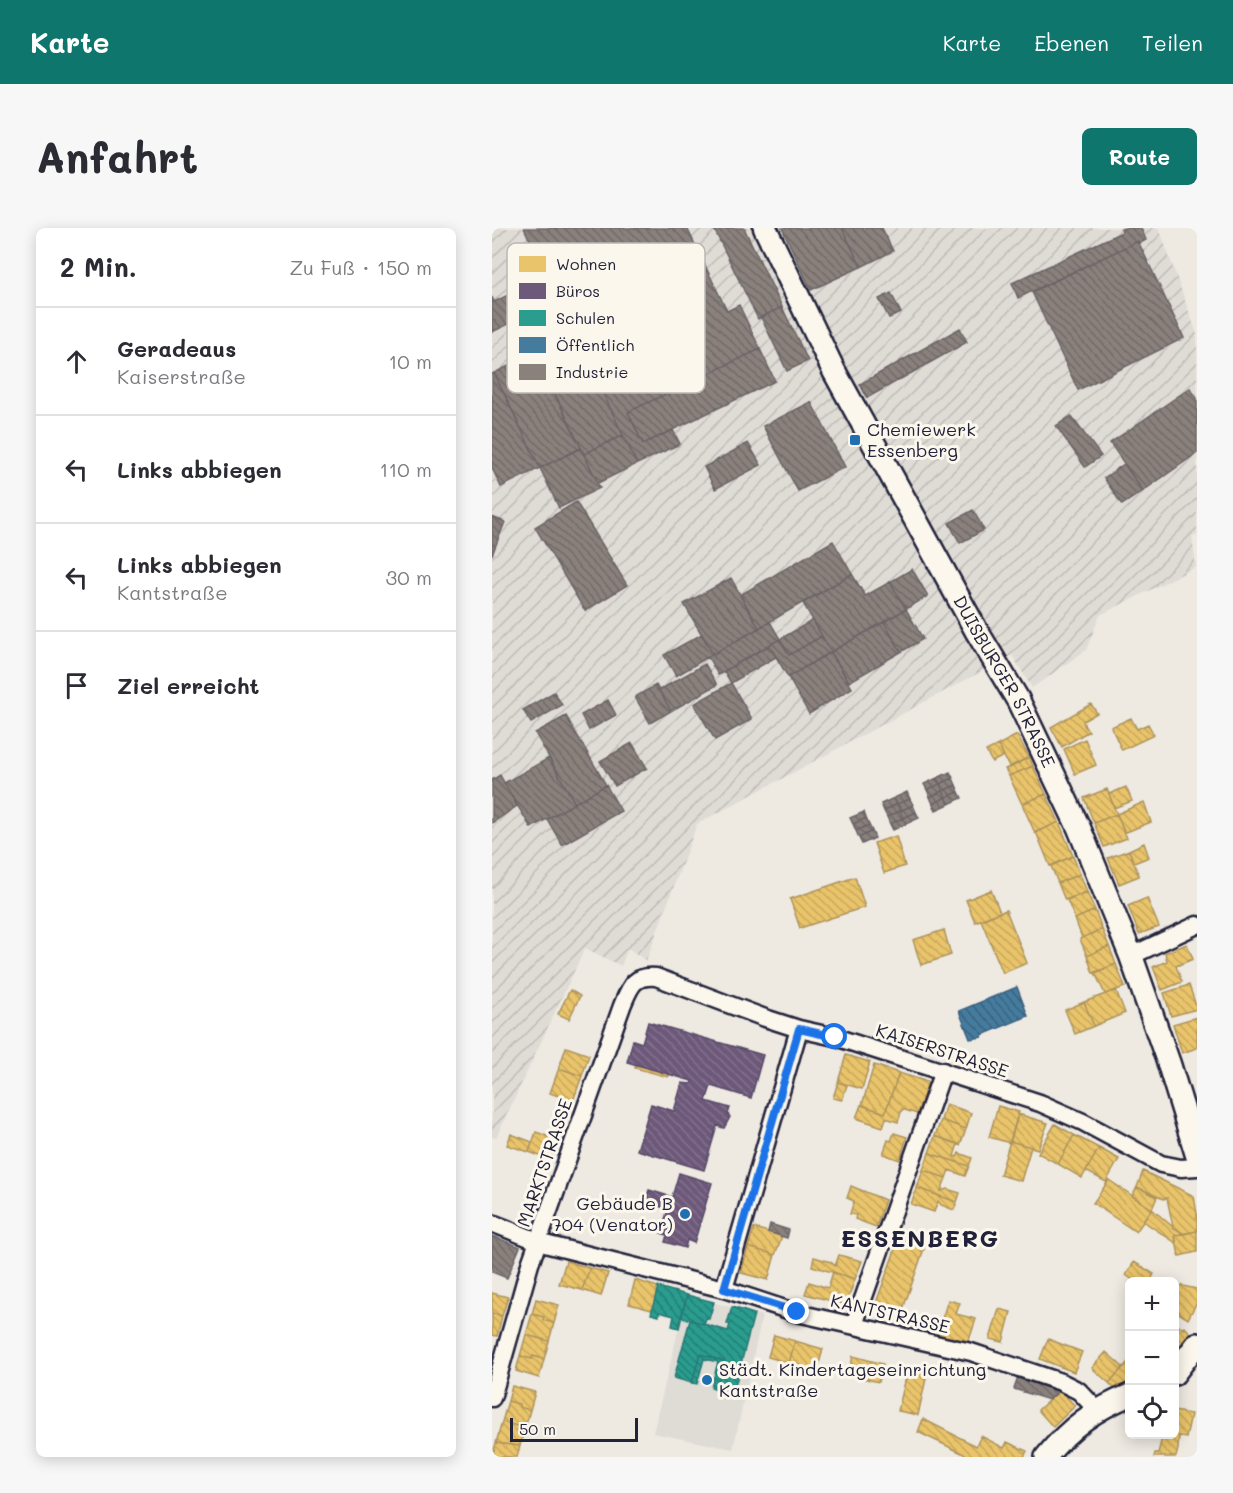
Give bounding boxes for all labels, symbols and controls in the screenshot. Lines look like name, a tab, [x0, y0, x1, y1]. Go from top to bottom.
text: Karte	[30, 24, 109, 60]
text: Karte	[943, 29, 1001, 56]
text: Ebenen	[1034, 29, 1109, 56]
text: Teilen	[1142, 29, 1203, 56]
button: Route	[1082, 128, 1197, 185]
text: Anfahrt	[36, 129, 198, 184]
legend	[507, 243, 705, 393]
text: 2 Min.	[60, 250, 137, 284]
text: Wohnen	[556, 253, 616, 274]
text: Zu Fuß · 150 m	[290, 254, 432, 280]
text: Büros	[556, 280, 600, 301]
text: Schulen	[556, 307, 615, 328]
text: Geradeaus	[117, 334, 236, 363]
text: Öffentlich	[556, 334, 634, 355]
icon: ahead	[60, 345, 93, 378]
text: 10 m	[388, 348, 432, 374]
text: Industrie	[556, 361, 628, 382]
text: Kaiserstraße	[117, 363, 246, 389]
place label: Chemiewerk Essenberg	[867, 417, 976, 462]
marker: Chemiewerk Essenberg	[848, 433, 862, 447]
icon: left	[60, 453, 93, 486]
text: Links abbiegen	[117, 455, 282, 484]
text: 110 m	[379, 456, 432, 482]
text: Links abbiegen	[117, 550, 282, 579]
icon: left	[60, 561, 93, 594]
text: 30 m	[386, 564, 432, 590]
text: Kantstraße	[117, 579, 228, 605]
street label: DUISBURGER STRASSE	[948, 591, 1061, 771]
icon: arrive	[60, 669, 93, 702]
text: Ziel erreicht	[117, 671, 259, 700]
street label: KAISERSTRASSE	[873, 1017, 1012, 1083]
route start	[821, 1023, 847, 1049]
street label: MARKTSTRASSE	[511, 1095, 577, 1230]
place label: Gebäude B 704 (Venator)	[552, 1191, 673, 1236]
marker: Gebäude B 704 (Venator)	[678, 1207, 692, 1221]
district label: ESSENBERG	[840, 1222, 1000, 1253]
map controls	[1125, 1277, 1179, 1439]
button: +	[1125, 1277, 1179, 1331]
street label: KANTSTRASSE	[828, 1288, 952, 1338]
route end	[783, 1298, 809, 1324]
button: −	[1125, 1331, 1179, 1385]
place label: Städt. Kindertageseinrichtung Kantstraße	[719, 1357, 986, 1402]
marker: Städt. Kindertageseinrichtung Kantstraße	[700, 1373, 714, 1387]
button: locate	[1125, 1385, 1179, 1439]
scale bar	[510, 1415, 638, 1442]
text: 50 m	[519, 1418, 556, 1439]

